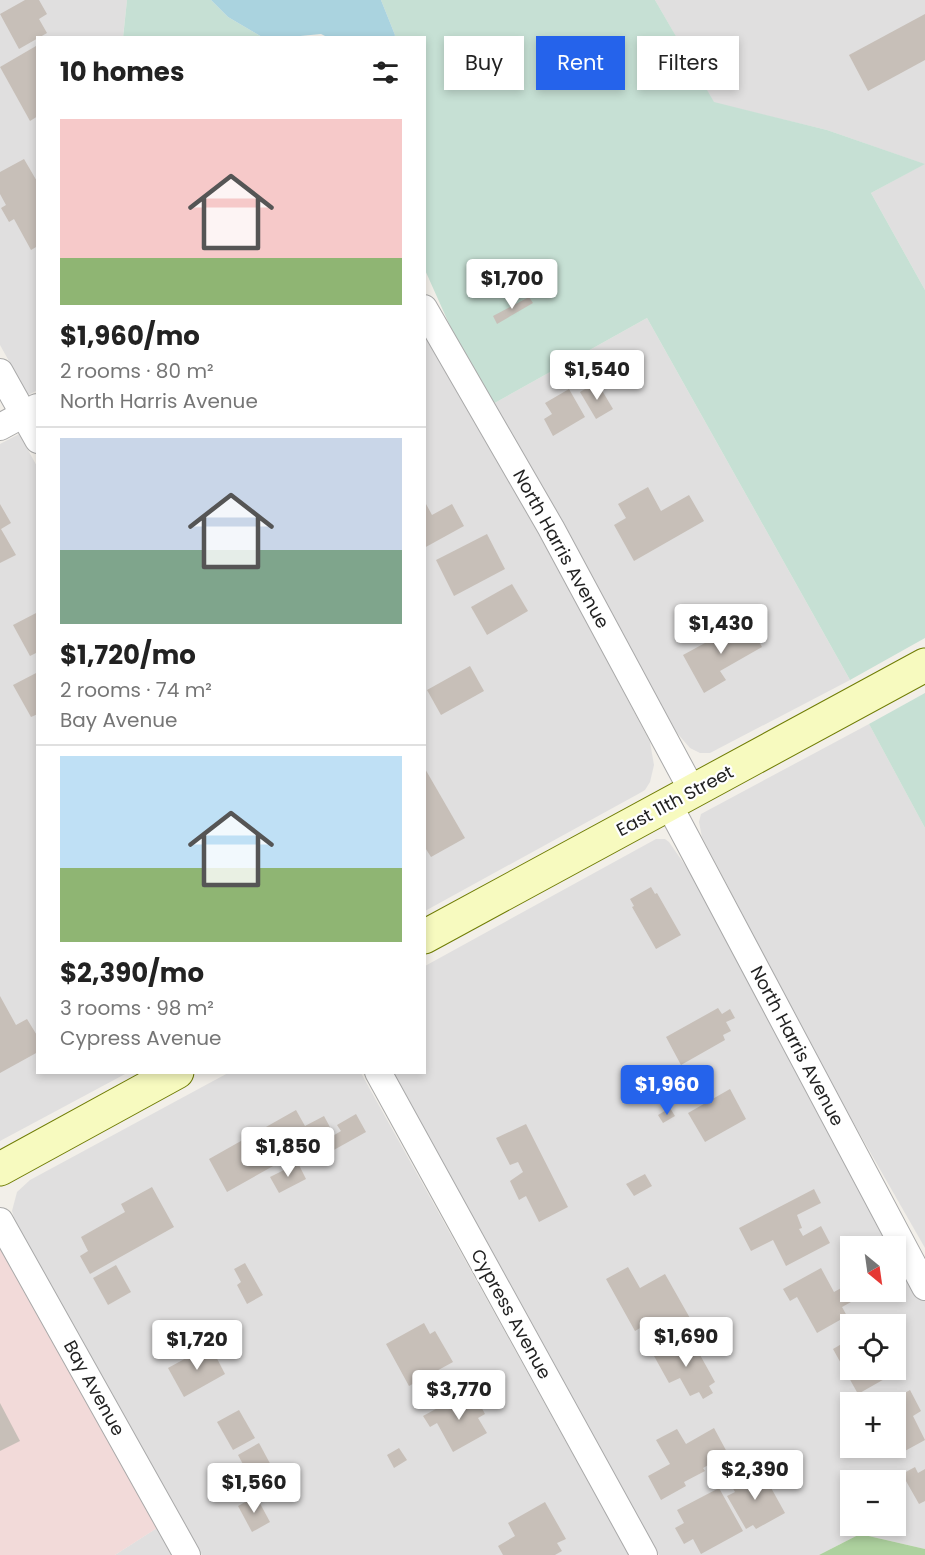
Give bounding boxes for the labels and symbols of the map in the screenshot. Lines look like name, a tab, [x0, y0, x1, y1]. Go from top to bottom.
pin: $1,700	[463, 259, 561, 310]
pin: $1,540	[548, 350, 646, 401]
street label: North Harris Avenue	[507, 465, 616, 633]
pin: $1,430	[672, 604, 770, 655]
street label: East 11th Street	[612, 759, 738, 842]
street label: North Harris Avenue	[745, 961, 850, 1130]
pin: $1,960	[618, 1065, 716, 1116]
pin: $1,850	[239, 1127, 337, 1178]
north arrow	[840, 1236, 906, 1302]
street label: Cypress Avenue	[465, 1244, 558, 1383]
pin: $1,690	[637, 1317, 735, 1368]
pin: $1,720	[148, 1320, 246, 1371]
street label: Bay Avenue	[58, 1335, 131, 1440]
pin: $3,770	[410, 1370, 508, 1421]
pin: $2,390	[706, 1450, 804, 1501]
pin: $1,560	[205, 1463, 303, 1514]

